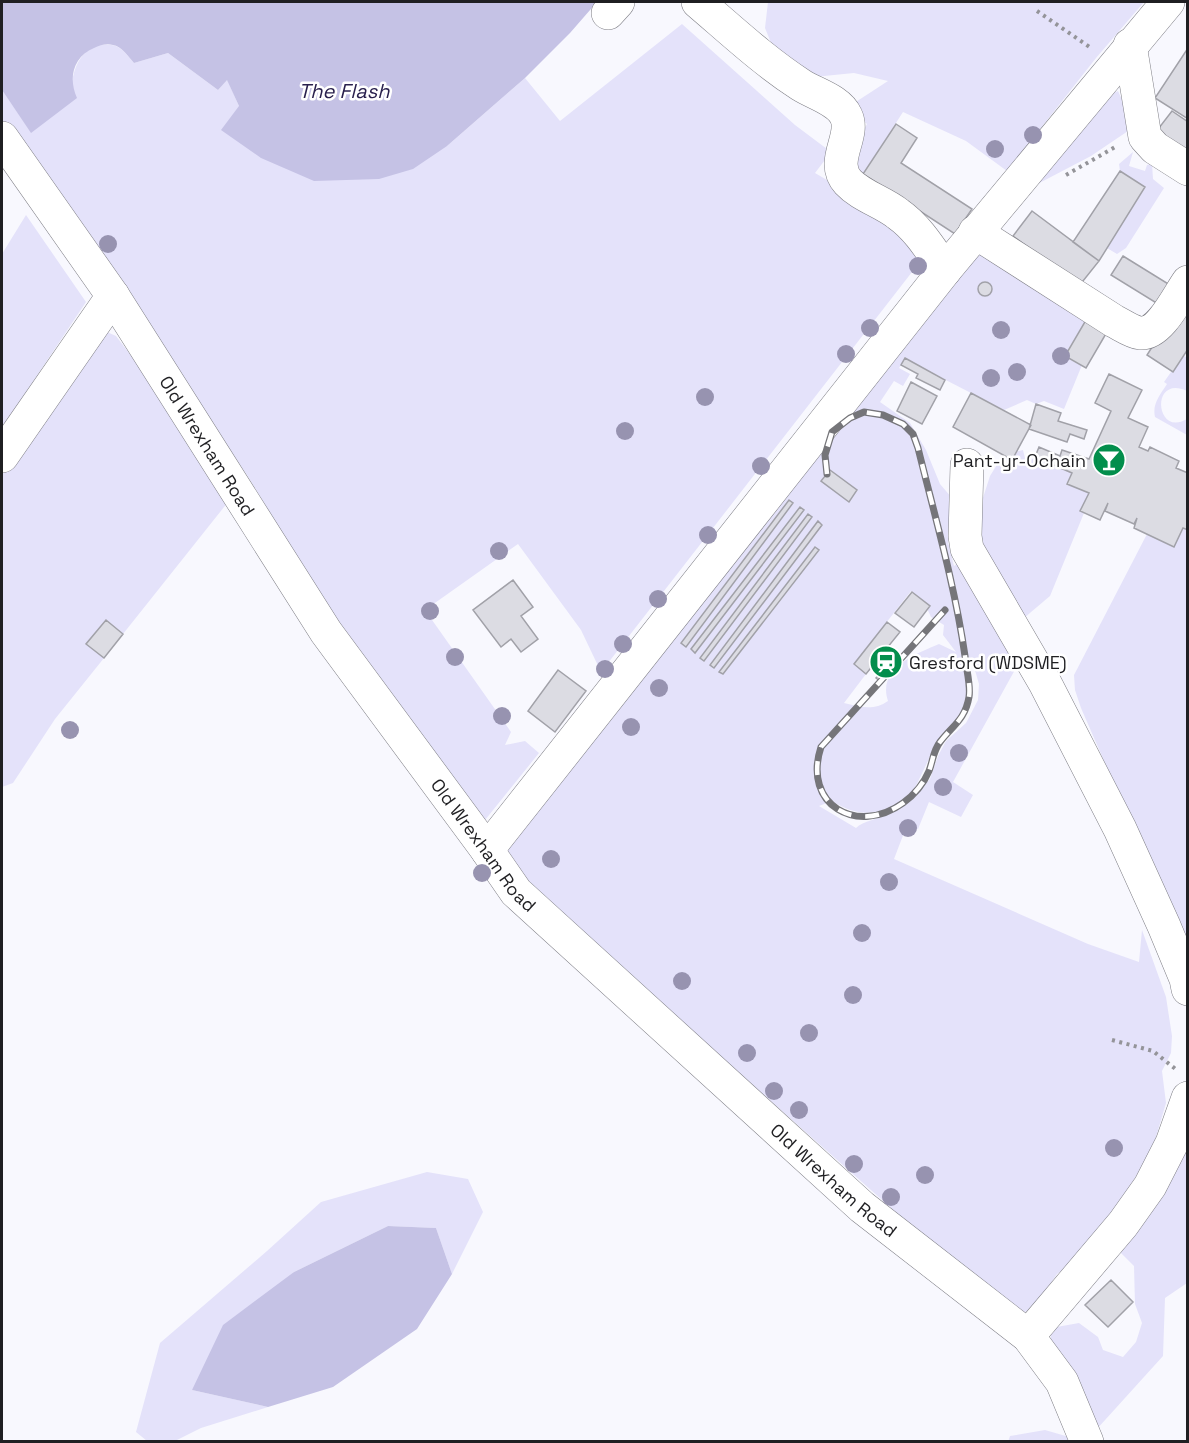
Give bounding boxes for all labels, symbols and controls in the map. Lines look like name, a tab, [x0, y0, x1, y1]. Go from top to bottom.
water label: The Flash	[299, 78, 390, 104]
street label: Old Wrexham Road	[155, 371, 261, 520]
bar icon: Pant-yr-Ochain	[1091, 442, 1127, 478]
place label: Pant-yr-Ochain	[953, 449, 1086, 472]
station icon: Gresford (WDSME)	[868, 644, 904, 680]
place label: Gresford (WDSME)	[909, 651, 1067, 674]
street label: Old Wrexham Road	[426, 774, 541, 916]
street label: Old Wrexham Road	[766, 1118, 902, 1242]

